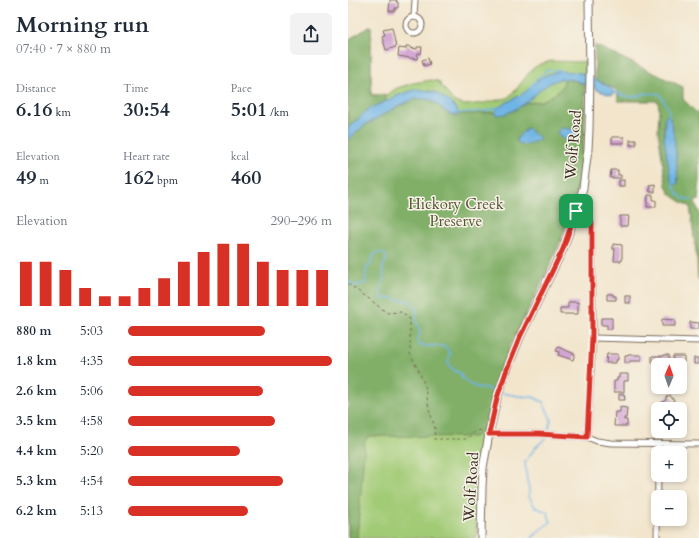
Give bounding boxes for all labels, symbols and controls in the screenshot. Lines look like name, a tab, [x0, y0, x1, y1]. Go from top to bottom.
text: Morning run	[16, 10, 149, 40]
button: share	[290, 13, 332, 55]
text: 07:40 · 7 × 880 m	[16, 40, 111, 58]
text: Distance	[16, 81, 56, 96]
text: Time	[123, 81, 149, 96]
text: Pace	[231, 81, 252, 96]
text: 6.16	[16, 96, 53, 123]
text: 30:54	[123, 96, 170, 123]
text: 5:01	[231, 96, 267, 123]
text: km	[53, 105, 71, 120]
text: /km	[267, 105, 289, 120]
street label: Wolf Road	[560, 109, 586, 182]
text: Elevation	[16, 149, 60, 164]
text: Heart rate	[123, 149, 170, 164]
text: kcal	[231, 149, 249, 164]
text: 49	[16, 164, 37, 191]
text: 162	[123, 164, 154, 191]
text: 460	[231, 164, 261, 191]
text: m	[37, 173, 49, 188]
text: bpm	[154, 173, 178, 188]
park label: Hickory Creek Preserve	[408, 194, 504, 231]
pin	[559, 194, 593, 228]
icon: arrive	[565, 200, 587, 222]
text: Elevation	[16, 212, 68, 230]
text: 290–296 m	[270, 212, 332, 230]
text: 880 m	[16, 322, 51, 340]
text: 5:03	[80, 322, 103, 340]
text: 1.8 km	[16, 352, 57, 370]
text: 4:35	[80, 352, 103, 370]
north arrow	[651, 358, 687, 394]
map controls	[651, 358, 687, 526]
text: 2.6 km	[16, 382, 57, 400]
text: 5:06	[80, 382, 103, 400]
button: locate	[651, 402, 687, 438]
text: 3.5 km	[16, 412, 57, 430]
text: 4:58	[80, 412, 103, 430]
text: 4.4 km	[16, 442, 57, 460]
text: 5:20	[80, 442, 103, 460]
button: +	[651, 446, 687, 482]
street label: Wolf Road	[459, 451, 483, 524]
text: 5.3 km	[16, 472, 57, 490]
text: 4:54	[80, 472, 103, 490]
button: −	[651, 490, 687, 526]
text: 6.2 km	[16, 502, 57, 520]
text: 5:13	[80, 502, 103, 520]

